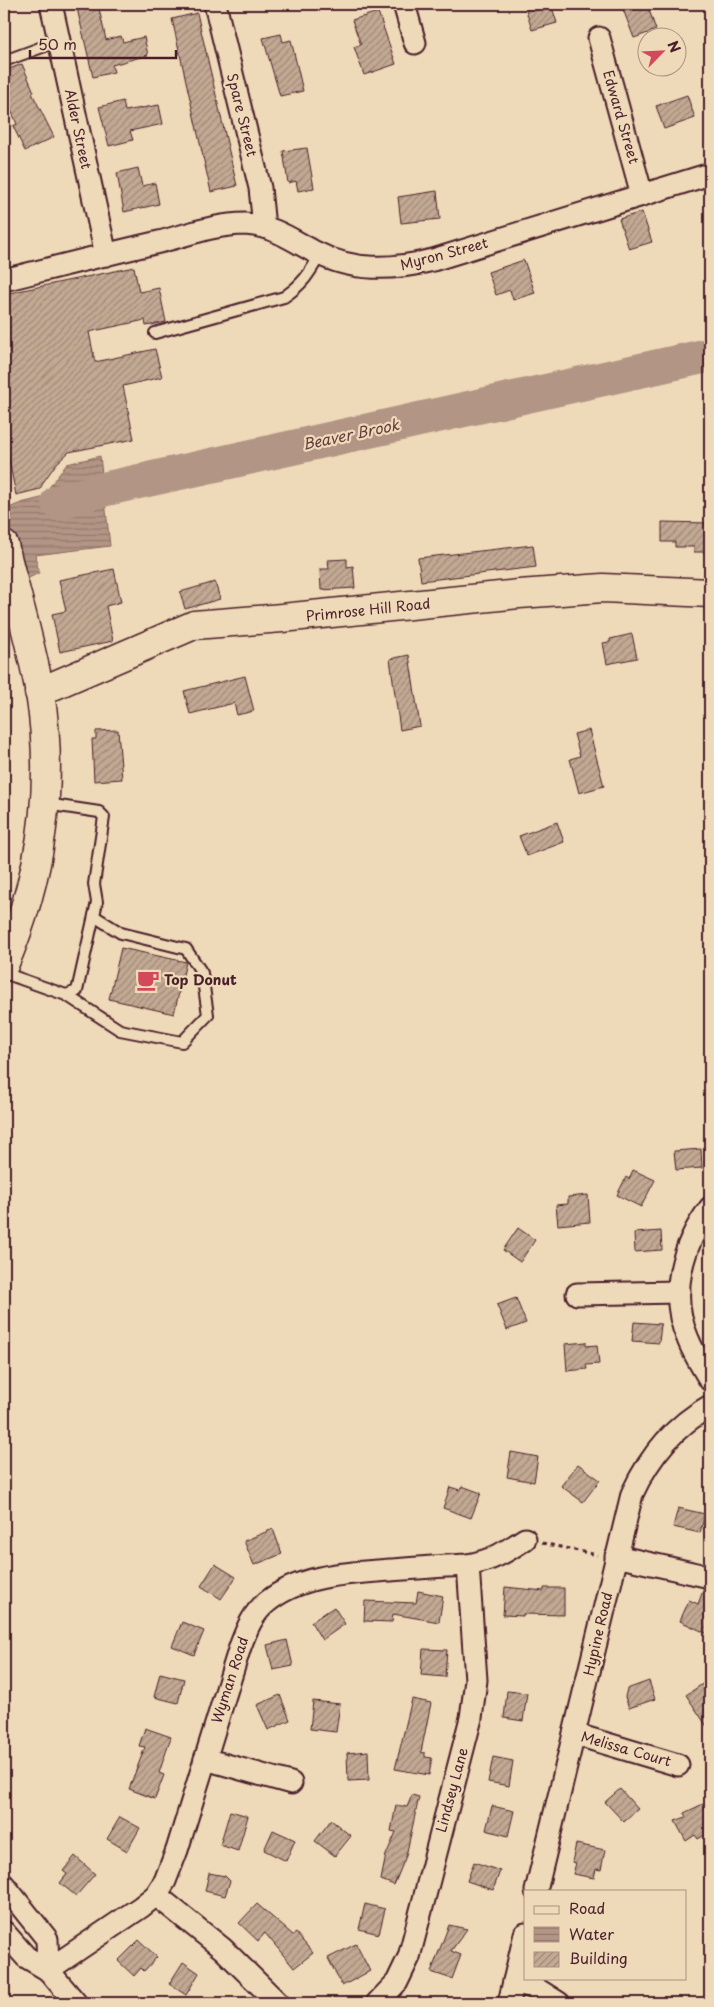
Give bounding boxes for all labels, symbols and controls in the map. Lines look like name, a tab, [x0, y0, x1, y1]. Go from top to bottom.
scale bar	[30, 28, 176, 60]
north arrow	[636, 28, 686, 78]
text: 50 m	[38, 32, 77, 55]
text: N	[662, 37, 686, 56]
street label: Edward Street	[598, 68, 645, 166]
street label: Spare Street	[222, 71, 263, 159]
street label: Alder Street	[60, 87, 97, 171]
street label: Myron Street	[398, 232, 490, 275]
water label: Beaver Brook	[300, 412, 402, 455]
street label: Primrose Hill Road	[305, 593, 431, 626]
cafe icon: Top Donut	[135, 967, 161, 993]
place label: Top Donut	[164, 969, 237, 990]
street label: Hypine Road	[578, 1590, 617, 1678]
street label: Wyman Road	[206, 1634, 253, 1726]
street label: Melissa Court	[579, 1726, 674, 1772]
street label: Lindsey Lane	[430, 1745, 473, 1835]
legend	[524, 1890, 686, 1980]
text: Road	[569, 1896, 605, 1919]
text: Water	[569, 1922, 614, 1945]
text: Building	[569, 1946, 628, 1969]

